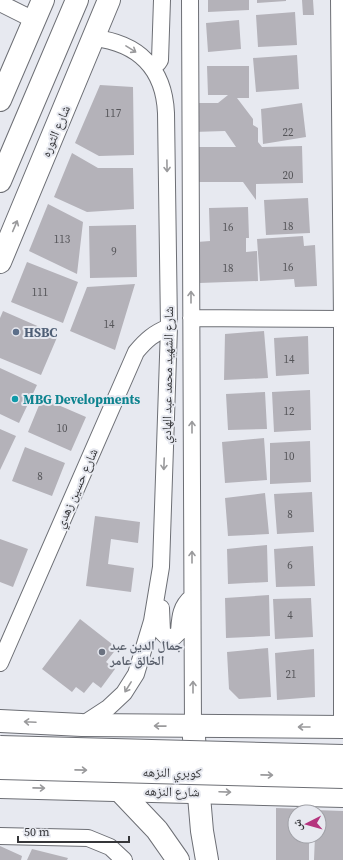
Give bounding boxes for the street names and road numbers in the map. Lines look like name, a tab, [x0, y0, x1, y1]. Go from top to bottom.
street label: شارع الثوره	[37, 103, 75, 160]
street label: شارع الشهيد محمد عبد الهادي	[158, 306, 179, 444]
street label: شارع حسين زهدي	[51, 446, 104, 532]
street label: كوبري النزهه	[142, 763, 202, 784]
street label: شارع النزهه	[144, 783, 200, 801]

